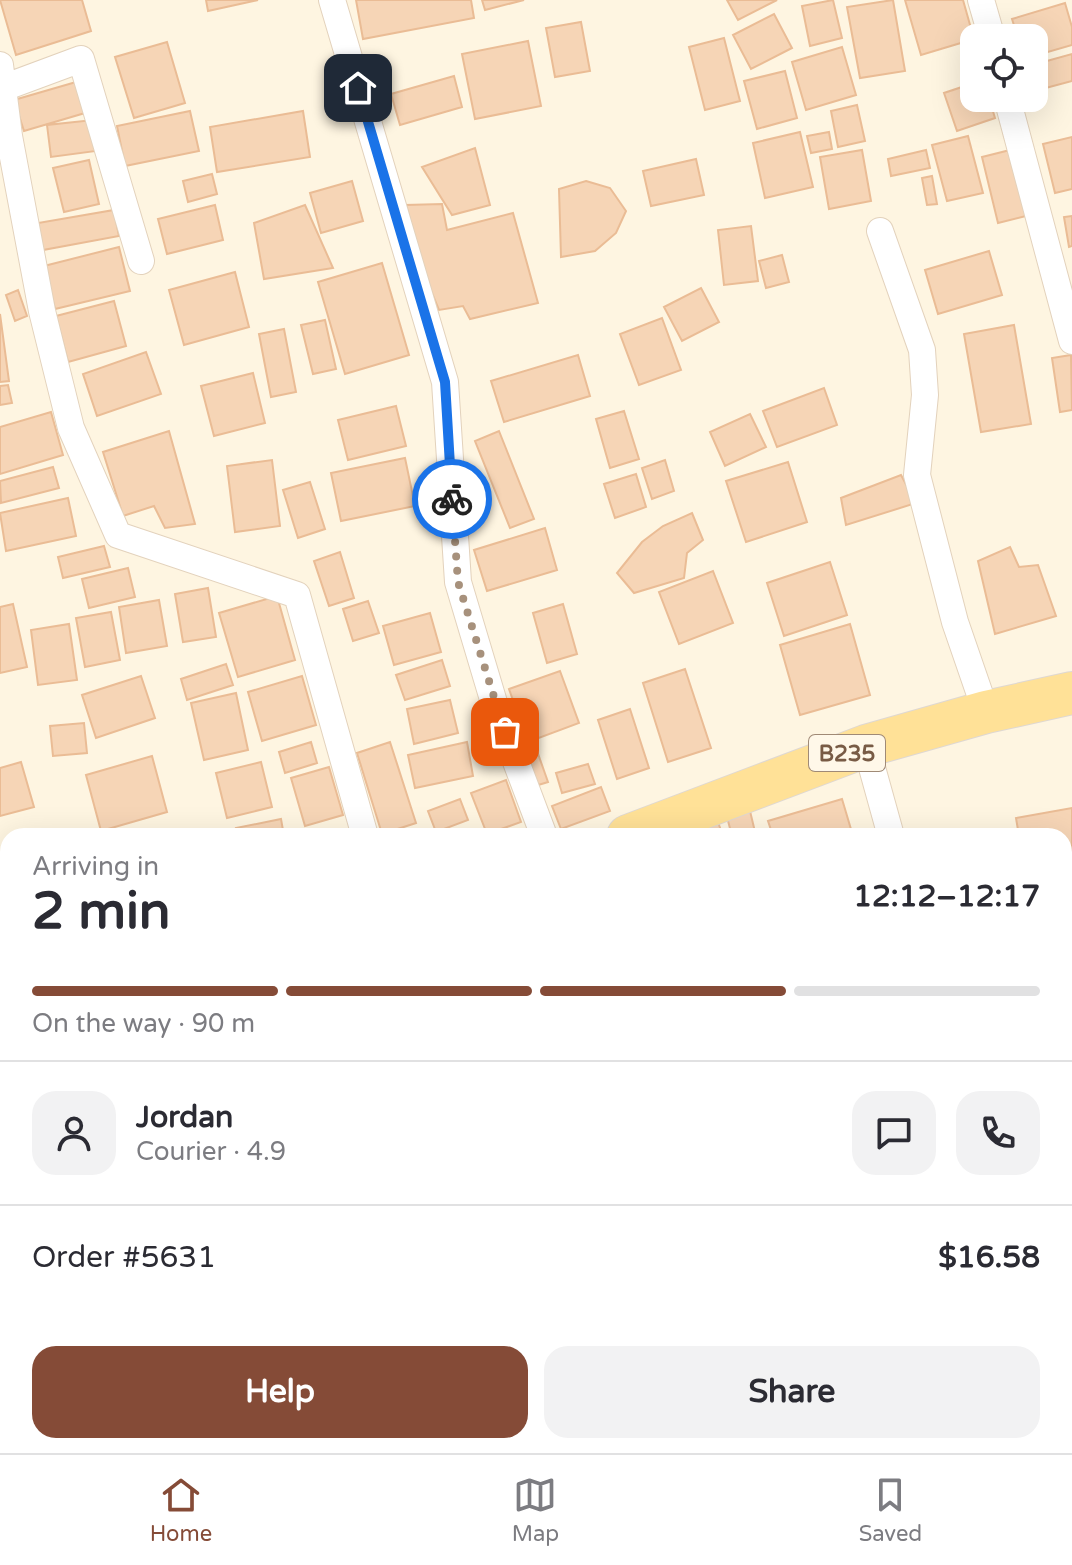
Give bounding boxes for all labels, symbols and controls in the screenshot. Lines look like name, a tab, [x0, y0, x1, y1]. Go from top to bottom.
map controls	[960, 24, 1048, 112]
button: locate	[960, 24, 1048, 112]
pin	[324, 54, 392, 122]
icon: home	[336, 66, 380, 110]
courier	[412, 459, 492, 539]
icon: bike	[430, 477, 474, 521]
pin	[471, 698, 539, 766]
icon: bag	[483, 710, 527, 754]
road number: B235	[809, 735, 885, 771]
text: Arriving in	[32, 851, 159, 882]
text: 12:12–12:17	[853, 878, 1040, 915]
text: 2 min	[32, 880, 171, 943]
text: On the way · 90 m	[32, 1008, 255, 1039]
button: person	[32, 1091, 116, 1175]
button: chat	[852, 1091, 936, 1175]
button: phone	[956, 1091, 1040, 1175]
text: Jordan	[136, 1099, 233, 1136]
text: Courier · 4.9	[136, 1136, 286, 1167]
text: Order #5631	[32, 1239, 216, 1276]
text: $16.58	[938, 1239, 1040, 1276]
button: Help	[32, 1346, 528, 1438]
button: Share	[544, 1346, 1040, 1438]
tab: Home	[150, 1473, 212, 1547]
tab: Map	[512, 1473, 559, 1547]
tab: Saved	[859, 1473, 922, 1547]

